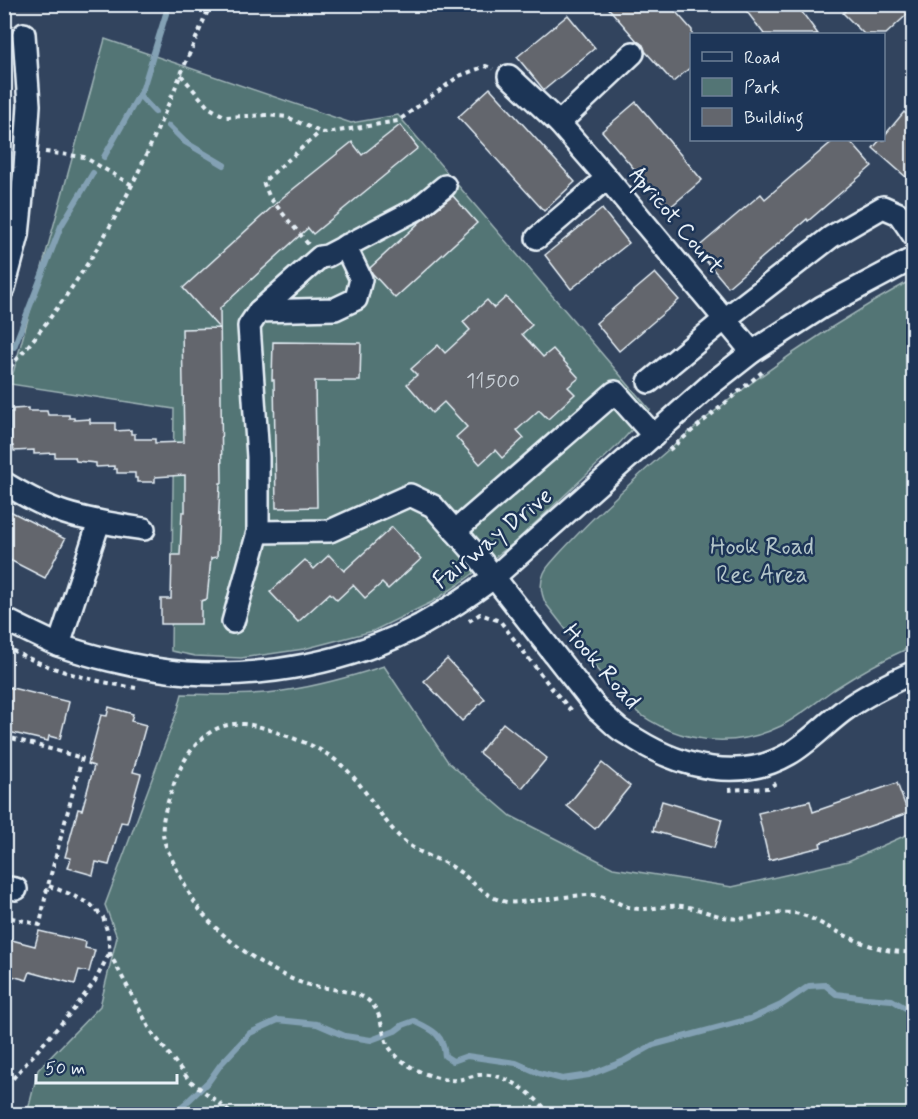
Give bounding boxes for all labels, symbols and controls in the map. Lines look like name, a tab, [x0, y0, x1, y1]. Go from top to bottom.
legend	[690, 33, 885, 141]
text: Road	[744, 46, 780, 70]
text: Park	[744, 76, 780, 100]
text: Building	[744, 106, 804, 132]
street label: Apricot Court	[620, 161, 730, 283]
house number: 11500	[466, 367, 520, 395]
street label: Fairway Drive	[427, 481, 559, 597]
park label: Hook Road Rec Area	[710, 532, 814, 591]
street label: Hook Road	[555, 618, 647, 716]
scale bar	[36, 1047, 177, 1085]
text: 50 m	[45, 1057, 85, 1081]

